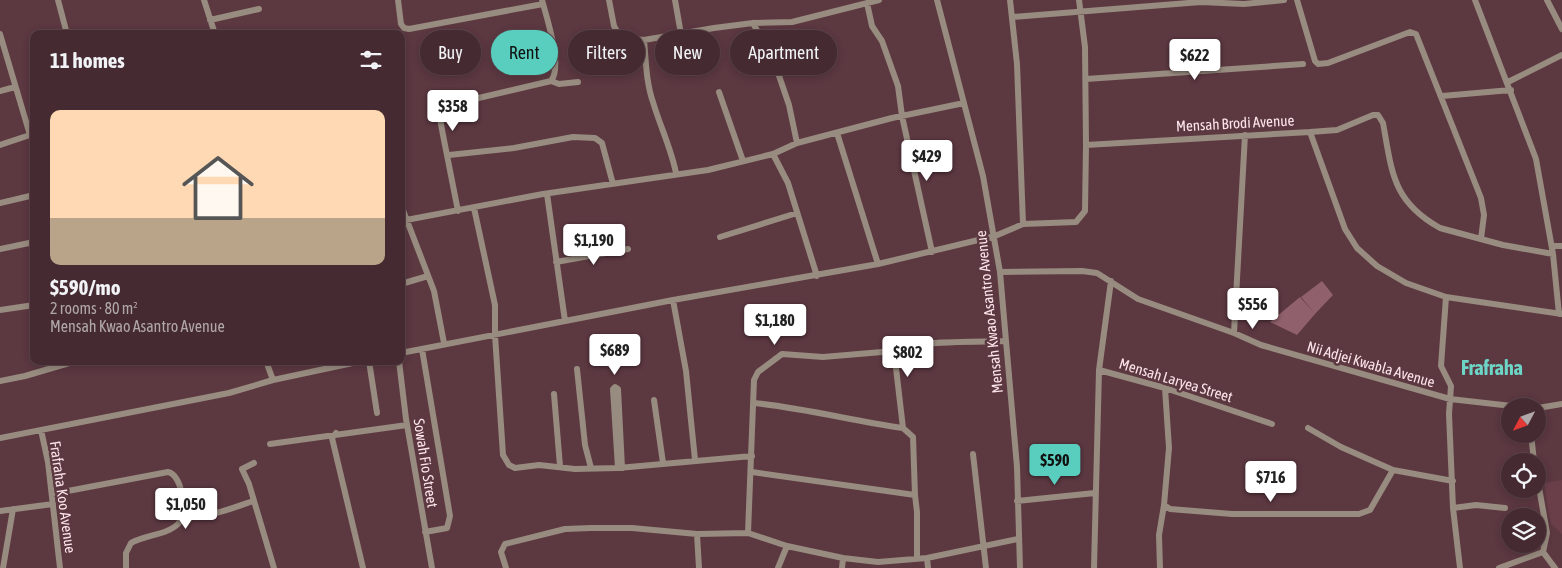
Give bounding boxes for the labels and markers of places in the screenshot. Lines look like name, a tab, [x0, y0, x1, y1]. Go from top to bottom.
pin: $622	[1165, 38, 1225, 81]
pin: $358	[423, 90, 483, 132]
pin: $429	[897, 140, 957, 182]
pin: $1,190	[553, 224, 635, 266]
pin: $556	[1223, 288, 1283, 330]
pin: $1,180	[734, 304, 816, 346]
pin: $689	[585, 334, 645, 376]
pin: $802	[878, 336, 938, 378]
pin: $590	[1025, 444, 1085, 486]
pin: $716	[1241, 460, 1301, 503]
pin: $1,050	[145, 488, 227, 530]

